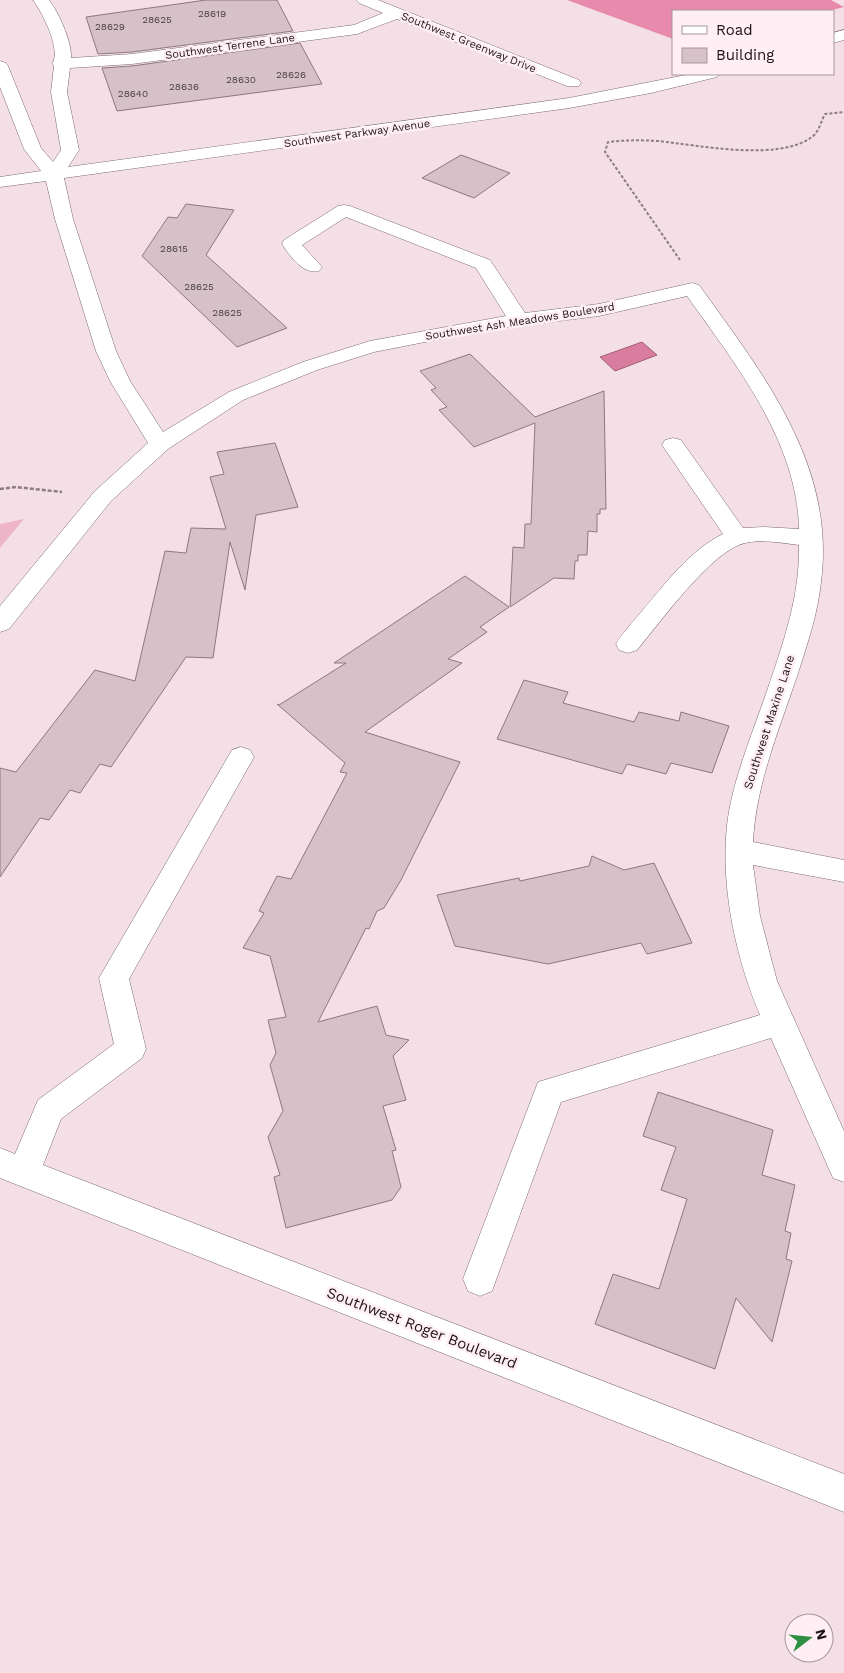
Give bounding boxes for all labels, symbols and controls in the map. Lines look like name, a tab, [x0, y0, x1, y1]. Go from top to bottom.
house number: 28619	[198, 8, 226, 19]
street label: Southwest Greenway Drive	[399, 9, 538, 76]
legend	[672, 10, 834, 75]
house number: 28625	[142, 14, 172, 25]
house number: 28629	[95, 21, 125, 32]
text: Road	[716, 21, 753, 39]
street label: Southwest Terrene Lane	[164, 31, 296, 62]
text: Building	[716, 46, 774, 64]
house number: 28626	[276, 69, 306, 80]
house number: 28630	[226, 74, 256, 85]
house number: 28636	[169, 81, 199, 92]
house number: 28640	[118, 88, 148, 99]
street label: Southwest Parkway Avenue	[283, 117, 431, 150]
house number: 28615	[160, 243, 188, 254]
house number: 28625	[184, 281, 214, 292]
street label: Southwest Ash Meadows Boulevard	[425, 300, 616, 343]
house number: 28625	[212, 307, 242, 318]
street label: Southwest Maxine Lane	[741, 653, 797, 791]
street label: Southwest Roger Boulevard	[324, 1283, 520, 1373]
north arrow	[784, 1613, 834, 1663]
text: N	[812, 1627, 831, 1642]

